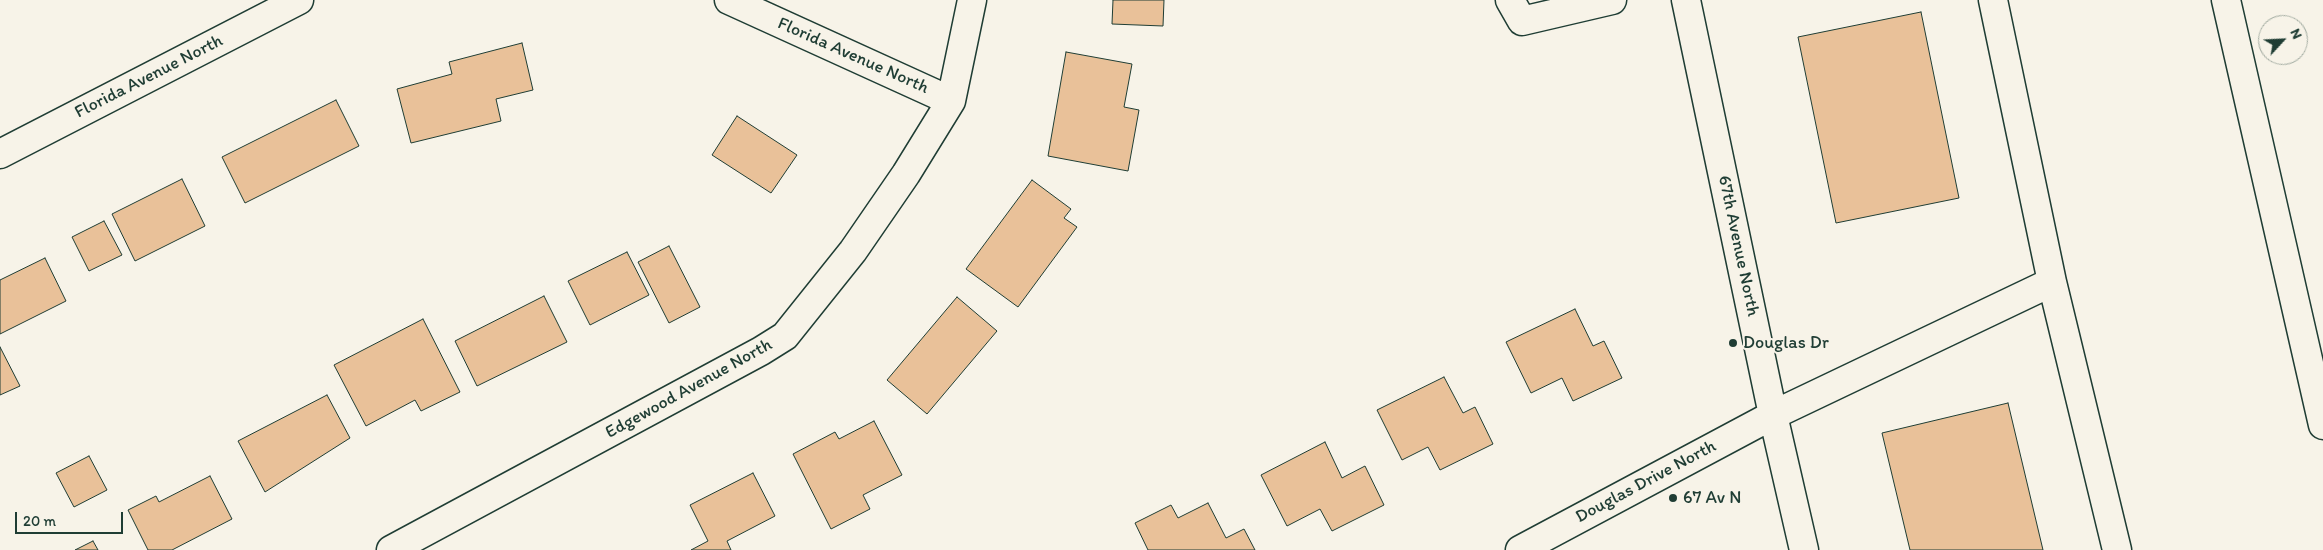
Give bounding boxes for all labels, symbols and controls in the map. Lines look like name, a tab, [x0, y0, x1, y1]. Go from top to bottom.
street label: Florida Avenue North	[774, 13, 932, 99]
north arrow	[2258, 15, 2308, 65]
text: N	[2286, 26, 2306, 42]
street label: Florida Avenue North	[71, 30, 227, 124]
street label: 67th Avenue North	[1713, 174, 1763, 318]
place label: Douglas Dr	[1743, 332, 1829, 354]
street label: Edgewood Avenue North	[602, 334, 776, 444]
marker: Douglas Dr	[1727, 337, 1739, 349]
street label: Douglas Drive North	[1572, 436, 1720, 528]
place label: 67 Av N	[1683, 487, 1741, 509]
marker: 67 Av N	[1667, 492, 1679, 504]
scale bar	[18, 502, 125, 534]
text: 20 m	[23, 512, 56, 530]

